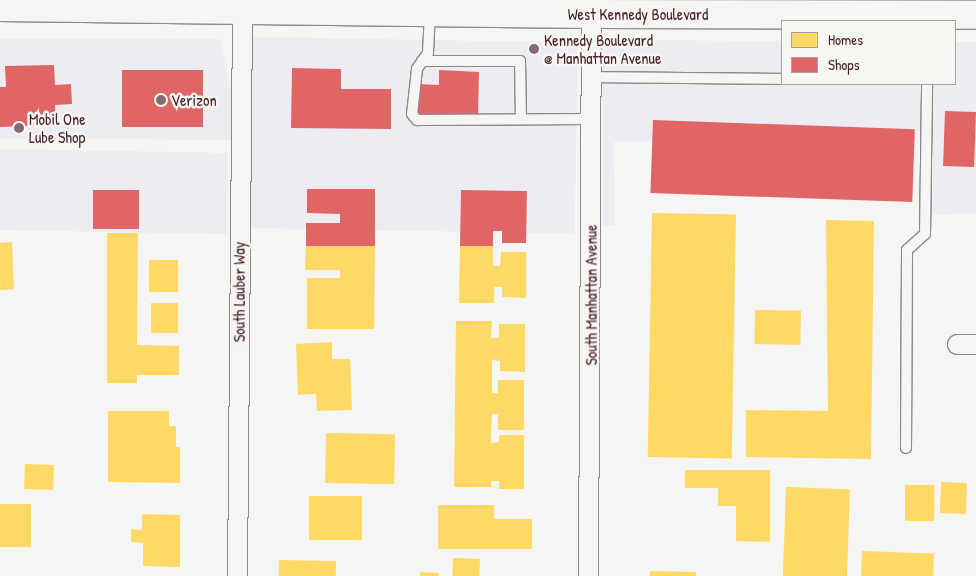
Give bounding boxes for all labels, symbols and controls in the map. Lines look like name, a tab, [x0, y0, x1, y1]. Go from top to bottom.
street label: West Kennedy Boulevard	[568, 4, 708, 24]
legend	[781, 20, 956, 85]
text: Homes	[828, 29, 863, 50]
place label: Kennedy Boulevard @ Manhattan Avenue	[544, 30, 661, 68]
marker: Kennedy Boulevard @ Manhattan Avenue	[528, 43, 540, 55]
text: Shops	[828, 54, 859, 75]
place label: Verizon	[171, 90, 217, 110]
marker: Verizon	[155, 94, 167, 106]
place label: Mobil One Lube Shop	[29, 109, 86, 147]
marker: Mobil One Lube Shop	[13, 122, 25, 134]
street label: South Manhattan Avenue	[581, 225, 601, 365]
street label: South Lauber Way	[229, 242, 249, 342]

